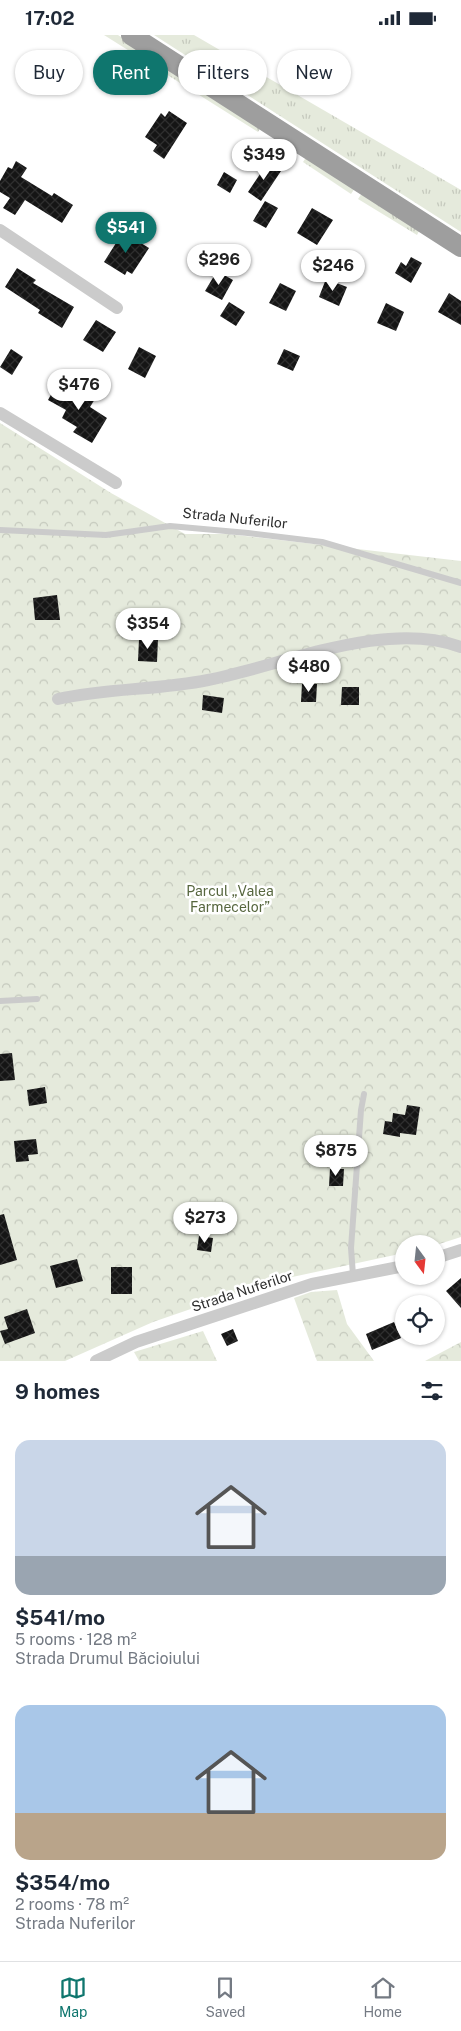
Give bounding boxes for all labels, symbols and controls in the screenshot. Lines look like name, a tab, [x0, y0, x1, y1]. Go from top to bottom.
text: 17:02	[25, 7, 74, 29]
chip: Buy	[15, 50, 83, 95]
chip: Rent	[93, 50, 168, 95]
chip: Filters	[178, 50, 267, 95]
chip: New	[277, 50, 351, 95]
pin: $349	[234, 139, 294, 181]
text: $349	[243, 145, 285, 164]
pin: $541	[96, 211, 156, 254]
text: $541	[106, 218, 146, 237]
pin: $296	[189, 243, 249, 286]
pin: $246	[303, 249, 363, 292]
text: $296	[198, 250, 240, 269]
text: $246	[312, 256, 354, 275]
pin: $476	[49, 369, 109, 411]
text: $476	[58, 375, 100, 394]
street label: Strada Nuferilor	[182, 505, 288, 531]
pin: $354	[118, 607, 178, 650]
text: $354	[127, 614, 169, 633]
pin: $480	[279, 651, 339, 693]
text: $480	[288, 657, 330, 676]
park label: Parcul „Valea Farmecelor”	[186, 883, 274, 915]
pin: $875	[306, 1135, 366, 1177]
text: $875	[315, 1141, 357, 1160]
pin: $273	[175, 1201, 235, 1244]
text: $273	[184, 1208, 226, 1227]
north arrow	[395, 1235, 445, 1285]
map controls	[395, 1235, 445, 1345]
street label: Strada Nuferilor	[189, 1267, 295, 1315]
button: locate	[395, 1295, 445, 1345]
icon: filters	[418, 1377, 446, 1405]
text: 9 homes	[15, 1379, 100, 1404]
icon: home	[186, 1472, 276, 1562]
text: $541/mo	[15, 1605, 105, 1630]
text: 5 rooms · 128 m²	[15, 1630, 137, 1649]
text: Strada Drumul Băcioiului	[15, 1649, 200, 1668]
icon: home	[186, 1737, 276, 1827]
text: $354/mo	[15, 1870, 110, 1895]
text: 2 rooms · 78 m²	[15, 1895, 129, 1914]
text: Strada Nuferilor	[15, 1914, 135, 1933]
tab: Map	[59, 1974, 87, 2020]
tab: Saved	[205, 1974, 245, 2020]
tab: Home	[363, 1974, 402, 2020]

